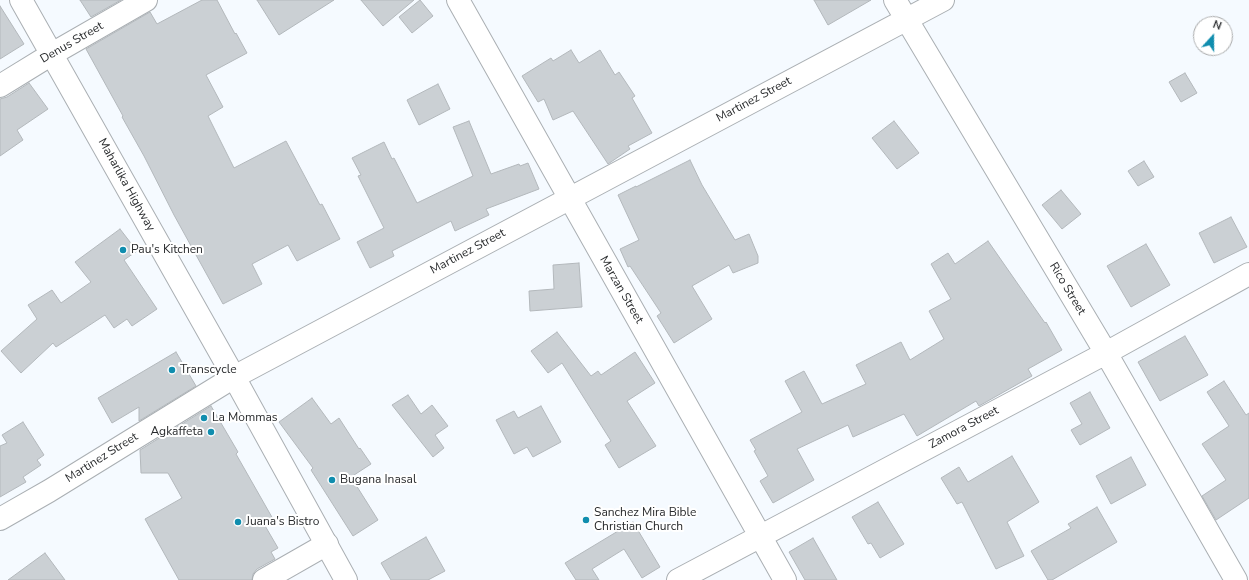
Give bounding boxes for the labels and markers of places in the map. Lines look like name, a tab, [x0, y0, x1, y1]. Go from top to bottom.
place label: Pau's Kitchen	[131, 243, 203, 257]
marker: Pau's Kitchen	[118, 245, 128, 255]
place label: Transcycle	[180, 363, 237, 377]
marker: Transcycle	[167, 365, 177, 375]
place label: La Mommas	[212, 411, 278, 425]
marker: La Mommas	[199, 413, 209, 423]
place label: Agkaffeta	[150, 425, 203, 439]
marker: Agkaffeta	[206, 427, 216, 437]
place label: Bugana Inasal	[340, 473, 416, 487]
marker: Bugana Inasal	[327, 475, 337, 485]
place label: Sanchez Mira Bible Christian Church	[594, 506, 696, 534]
place label: Juana's Bistro	[246, 515, 319, 529]
marker: Sanchez Mira Bible Christian Church	[581, 515, 591, 525]
marker: Juana's Bistro	[233, 517, 243, 527]

